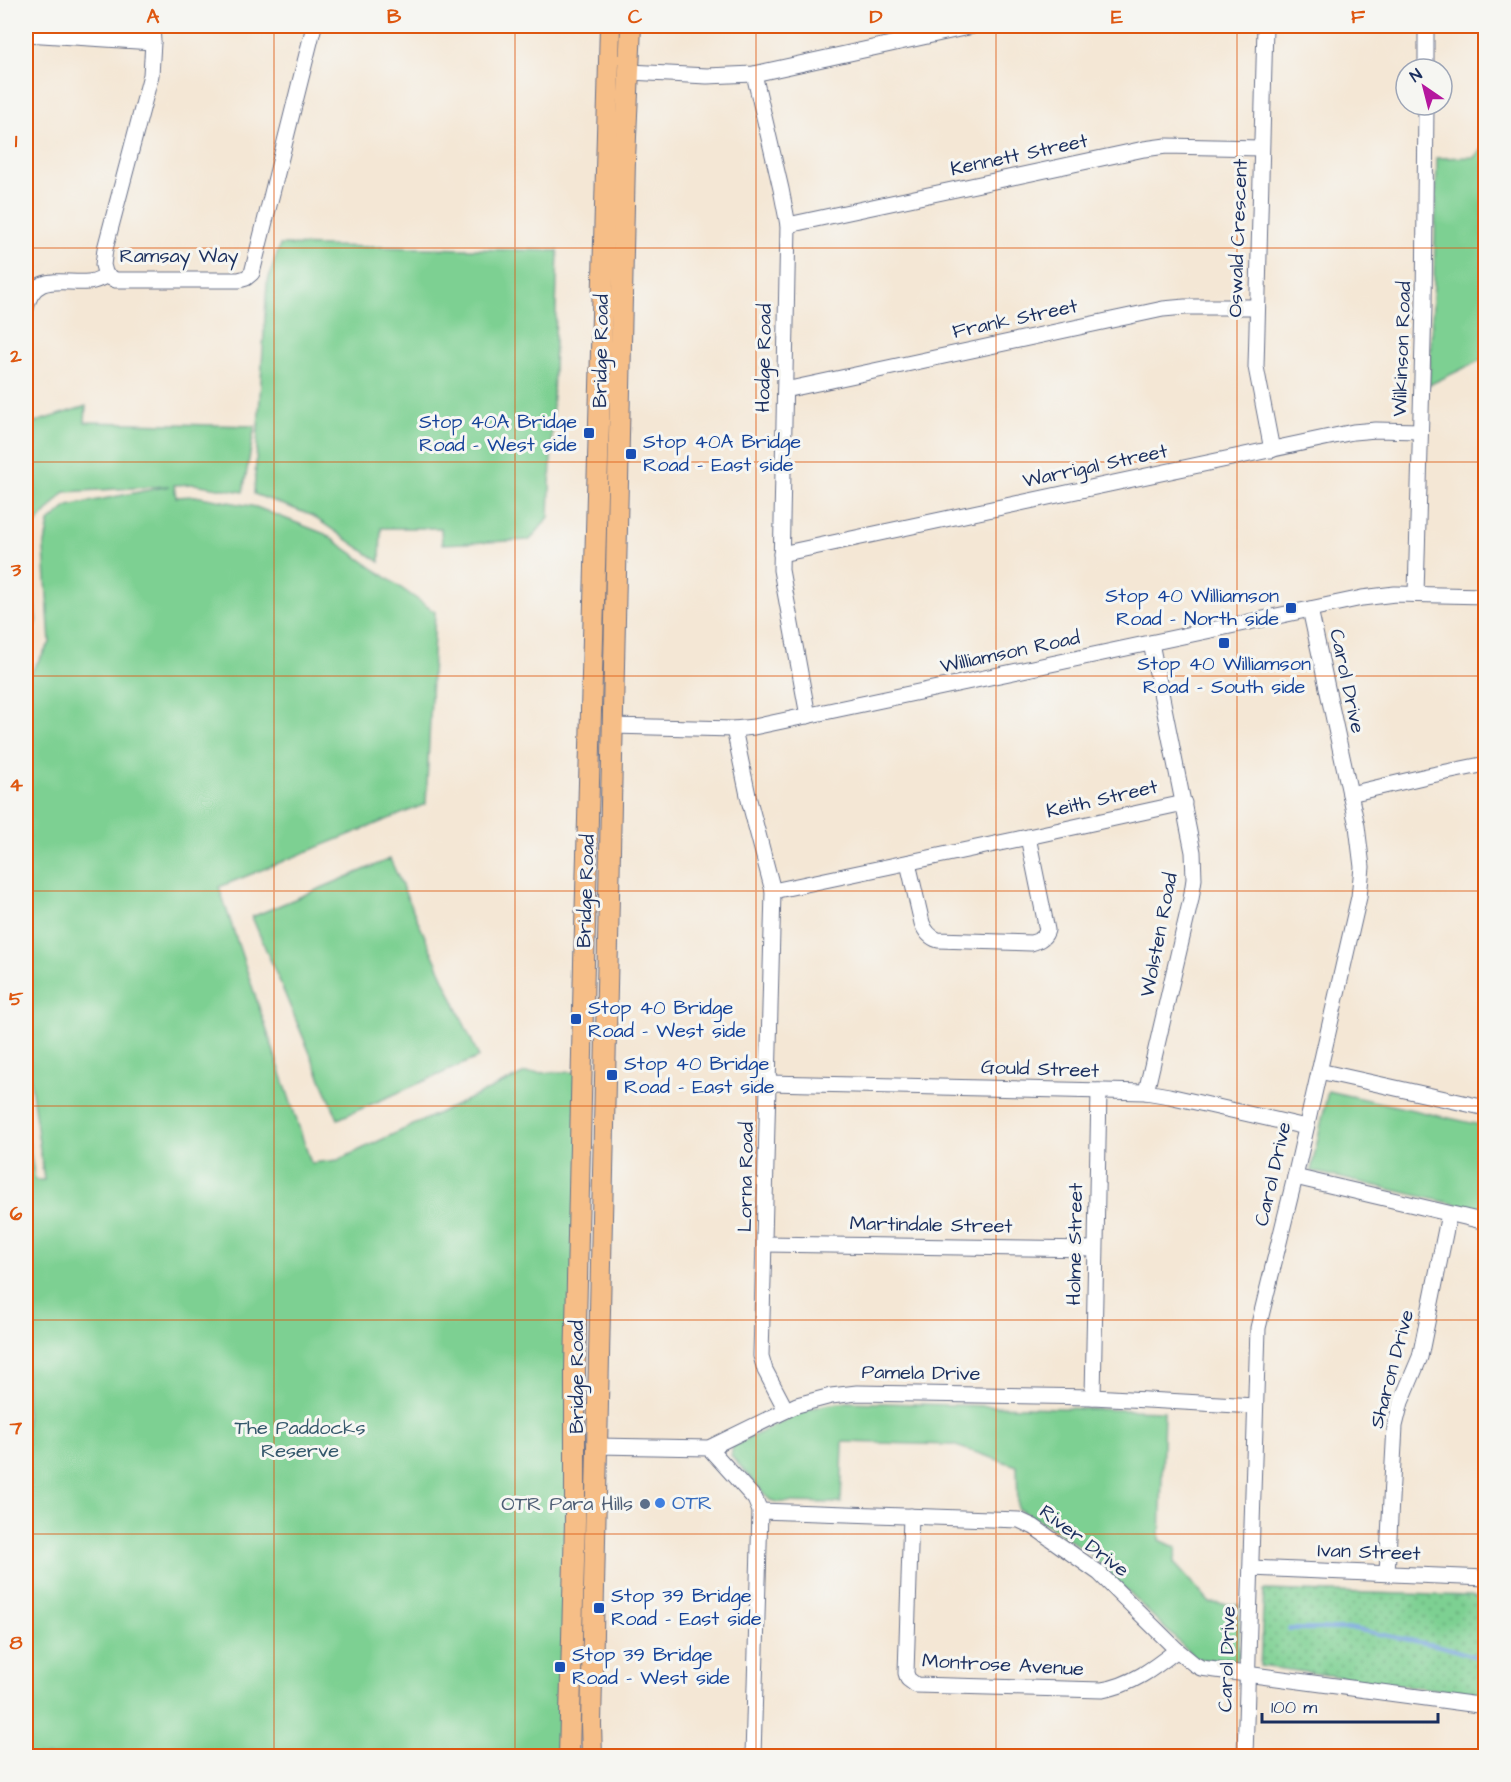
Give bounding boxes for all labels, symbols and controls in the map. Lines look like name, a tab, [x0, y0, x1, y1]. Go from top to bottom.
text: A	[147, 3, 160, 31]
text: B	[387, 3, 402, 31]
text: C	[628, 3, 643, 31]
text: D	[870, 3, 883, 31]
text: E	[1111, 3, 1123, 31]
text: F	[1351, 3, 1366, 31]
north arrow	[1394, 57, 1454, 117]
text: N	[1406, 64, 1426, 87]
text: 1	[15, 127, 18, 155]
street label: Kennett Street	[948, 127, 1090, 183]
street label: Oswald Crescent	[1221, 158, 1255, 318]
street label: Ramsay Way	[119, 242, 239, 271]
street label: Wilkinson Road	[1386, 281, 1418, 417]
street label: Frank Street	[950, 292, 1080, 346]
street label: Bridge Road	[586, 294, 617, 408]
street label: Hodge Road	[749, 303, 780, 413]
text: 2	[9, 342, 22, 370]
place label: Stop 40A Bridge Road - West side	[419, 408, 577, 459]
marker: Stop 40A Bridge Road - West side	[582, 426, 596, 440]
place label: Stop 40A Bridge Road - East side	[643, 428, 801, 479]
street label: Warrigal Street	[1020, 437, 1170, 496]
marker: Stop 40A Bridge Road - East side	[624, 447, 638, 461]
text: 3	[10, 556, 22, 584]
place label: Stop 40 Williamson Road - North side	[1105, 582, 1279, 633]
marker: Stop 40 Williamson Road - North side	[1284, 601, 1298, 615]
street label: Williamson Road	[938, 624, 1082, 680]
street label: Carol Drive	[1322, 626, 1372, 736]
marker: Stop 40 Williamson Road - South side	[1217, 636, 1231, 650]
place label: Stop 40 Williamson Road - South side	[1137, 650, 1311, 701]
text: 4	[9, 771, 23, 799]
street label: Keith Street	[1043, 773, 1161, 825]
street label: Bridge Road	[570, 834, 603, 948]
street label: Wolsten Road	[1133, 870, 1185, 1000]
text: 5	[9, 985, 24, 1013]
place label: Stop 40 Bridge Road - West side	[588, 994, 746, 1045]
marker: Stop 40 Bridge Road - West side	[569, 1012, 583, 1026]
place label: Stop 40 Bridge Road - East side	[624, 1050, 775, 1101]
street label: Gould Street	[980, 1053, 1100, 1085]
marker: Stop 40 Bridge Road - East side	[605, 1068, 619, 1082]
street label: Carol Drive	[1247, 1119, 1299, 1229]
street label: Lorna Road	[731, 1122, 761, 1232]
street label: Holme Street	[1060, 1182, 1090, 1306]
text: 6	[10, 1200, 23, 1228]
street label: Martindale Street	[849, 1210, 1013, 1240]
street label: Sharon Drive	[1363, 1307, 1421, 1431]
street label: Bridge Road	[563, 1320, 592, 1434]
street label: Pamela Drive	[861, 1358, 981, 1388]
text: 7	[9, 1414, 23, 1442]
park label: The Paddocks Reserve	[235, 1414, 365, 1465]
place label: OTR	[672, 1489, 712, 1517]
place label: OTR Para Hills	[501, 1490, 633, 1518]
marker: OTR	[653, 1496, 667, 1510]
marker: OTR Para Hills	[638, 1497, 652, 1511]
street label: River Drive	[1033, 1498, 1135, 1584]
street label: Ivan Street	[1317, 1536, 1421, 1568]
place label: Stop 39 Bridge Road - East side	[611, 1582, 762, 1633]
marker: Stop 39 Bridge Road - East side	[592, 1601, 606, 1615]
street label: Carol Drive	[1211, 1605, 1243, 1712]
text: 8	[10, 1629, 23, 1657]
place label: Stop 39 Bridge Road - West side	[572, 1641, 730, 1692]
street label: Montrose Avenue	[921, 1647, 1085, 1683]
marker: Stop 39 Bridge Road - West side	[553, 1660, 567, 1674]
scale bar	[1262, 1686, 1438, 1724]
text: 100 m	[1271, 1695, 1317, 1720]

